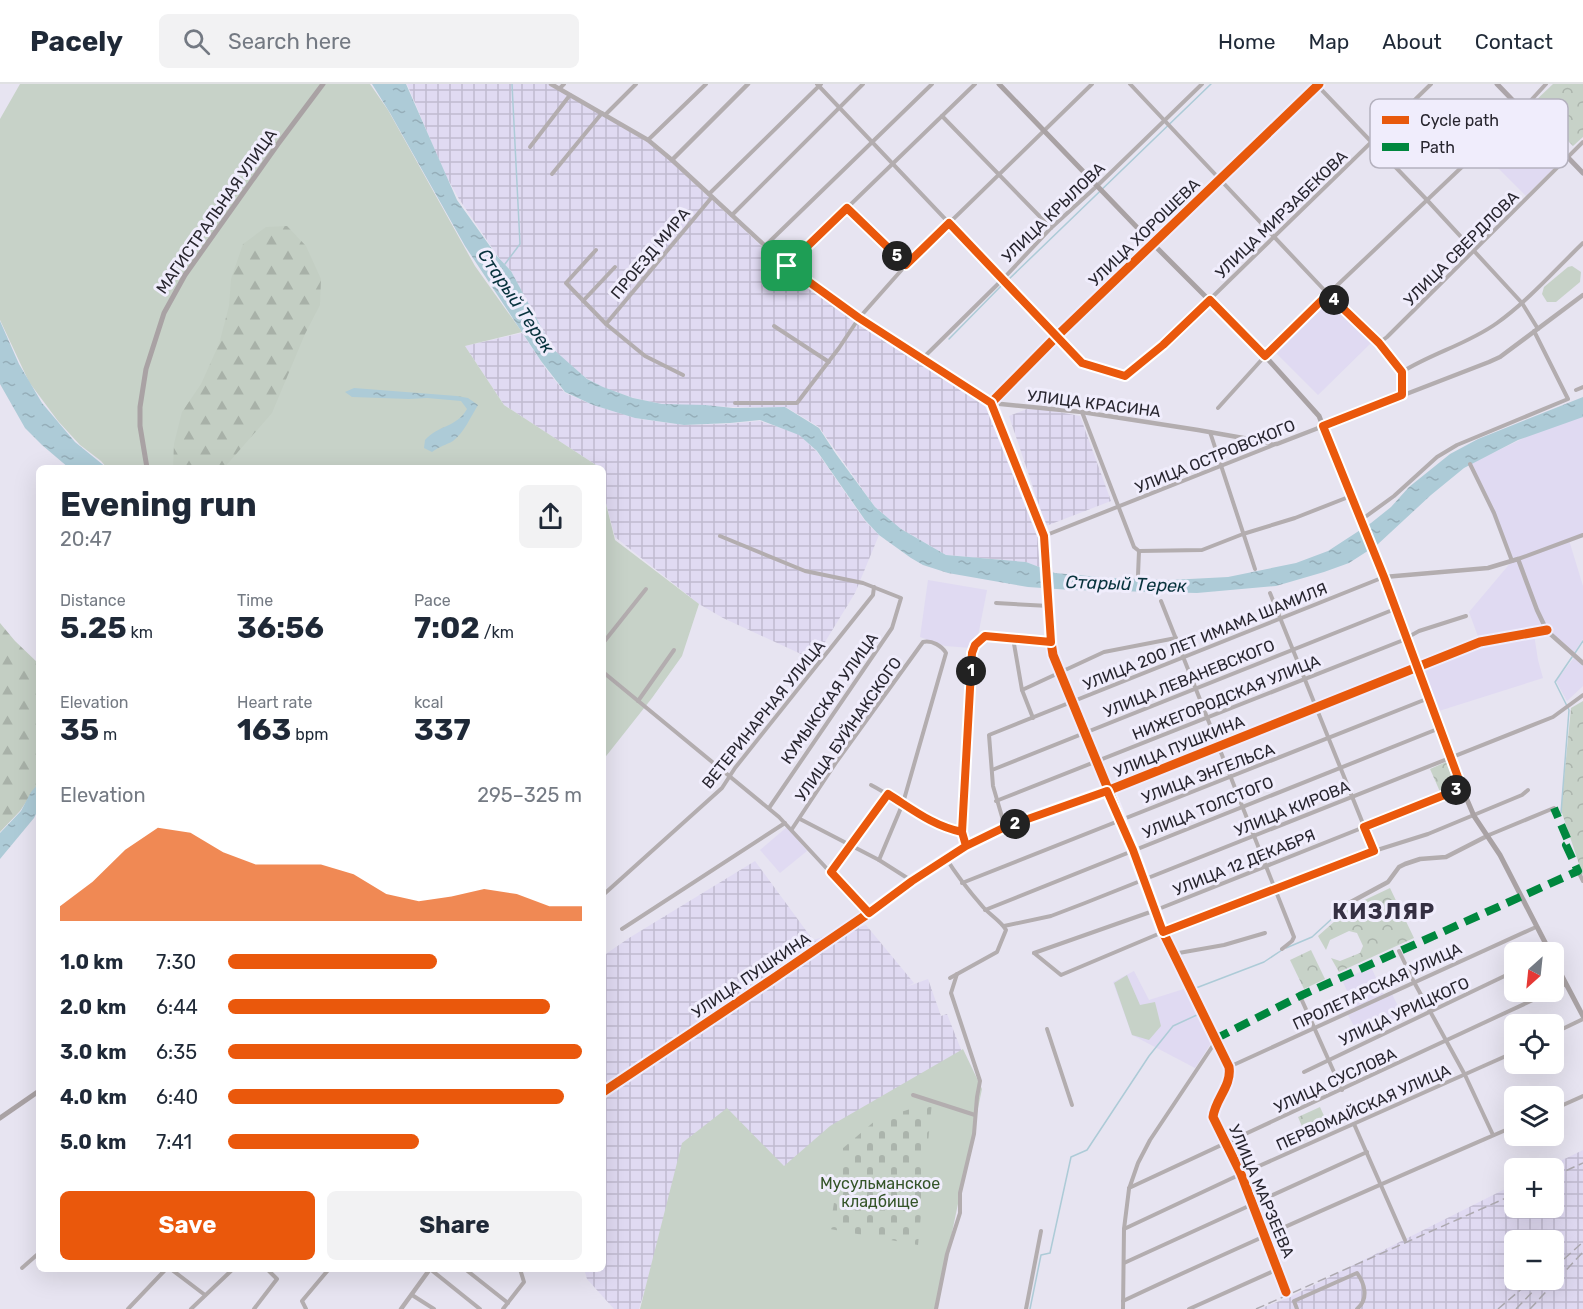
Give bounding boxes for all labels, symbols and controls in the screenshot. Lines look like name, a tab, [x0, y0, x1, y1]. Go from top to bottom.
search box	[159, 14, 579, 68]
text: Pacely	[30, 25, 123, 58]
icon: search	[180, 25, 213, 58]
text: Search here	[228, 28, 351, 55]
text: Home	[1218, 29, 1275, 54]
text: Map	[1308, 29, 1349, 54]
text: About	[1382, 29, 1442, 54]
text: Contact	[1475, 29, 1553, 54]
legend	[1370, 99, 1568, 168]
text: Cycle path	[1420, 111, 1499, 130]
street label: МАГИСТРАЛЬНАЯ УЛИЦА	[152, 125, 281, 297]
text: Path	[1420, 138, 1455, 157]
street label: УЛИЦА МИРЗАБЕКОВА	[1212, 146, 1351, 282]
street label: УЛИЦА КРЫЛОВА	[998, 158, 1109, 266]
street label: УЛИЦА ХОРОШЕВА	[1085, 174, 1204, 290]
street label: УЛИЦА СВЕРДЛОВА	[1400, 187, 1523, 310]
street label: ПРОЕЗД МИРА	[607, 204, 694, 303]
pin	[761, 240, 812, 291]
pin: 5	[882, 241, 912, 271]
water label: Старый Терек	[473, 245, 559, 358]
text: 5	[892, 246, 902, 265]
icon: arrive	[770, 249, 803, 282]
pin: 4	[1319, 285, 1349, 315]
text: 4	[1329, 290, 1339, 309]
street label: УЛИЦА КРАСИНА	[1026, 386, 1162, 421]
street label: УЛИЦА ОСТРОВСКОГО	[1132, 416, 1298, 497]
text: Evening run	[60, 485, 257, 524]
button: share	[519, 485, 582, 548]
text: 20:47	[60, 527, 112, 551]
water label: Старый Терек	[1065, 571, 1187, 597]
street label: УЛИЦА 200 ЛЕТ ИМАМА ШАМИЛЯ	[1080, 579, 1330, 694]
text: Distance	[60, 591, 126, 610]
text: Time	[237, 591, 273, 610]
text: Pace	[414, 591, 451, 610]
text: 5.25	[60, 610, 127, 646]
text: 36:56	[237, 610, 324, 646]
text: 7:02	[414, 610, 480, 646]
text: km	[127, 623, 153, 642]
text: /km	[480, 623, 514, 642]
street label: КУМЫКСКАЯ УЛИЦА	[777, 629, 882, 768]
street label: УЛИЦА ЛЕВАНЕВСКОГО	[1101, 635, 1277, 722]
street label: ВЕТЕРИНАРНАЯ УЛИЦА	[698, 636, 829, 792]
street label: НИЖЕГОРОДСКАЯ УЛИЦА	[1129, 651, 1323, 744]
street label: УЛИЦА БУЙНАКСКОГО	[791, 653, 906, 805]
pin: 1	[956, 656, 986, 686]
text: 1	[967, 661, 975, 680]
text: Elevation	[60, 693, 129, 712]
text: Heart rate	[237, 693, 312, 712]
text: kcal	[414, 693, 443, 712]
text: 35	[60, 712, 99, 748]
text: 163	[237, 712, 291, 748]
text: 337	[414, 712, 471, 748]
street label: УЛИЦА ПУШКИНА	[1111, 712, 1247, 781]
text: m	[99, 725, 117, 744]
text: bpm	[291, 725, 328, 744]
street label: УЛИЦА ЭНГЕЛЬСА	[1139, 739, 1277, 808]
street label: УЛИЦА ТОЛСТОГО	[1140, 773, 1276, 842]
pin: 3	[1441, 775, 1471, 805]
street label: УЛИЦА КИРОВА	[1232, 776, 1353, 840]
text: 3	[1451, 780, 1461, 799]
text: Elevation	[60, 783, 146, 807]
text: 295–325 m	[477, 783, 582, 807]
pin: 2	[1000, 809, 1030, 839]
text: 2	[1010, 814, 1020, 833]
street label: УЛИЦА 12 ДЕКАБРЯ	[1170, 825, 1318, 900]
district label: КИЗЛЯР	[1332, 898, 1436, 925]
street label: УЛИЦА ПУШКИНА	[688, 929, 814, 1022]
street label: ПРОЛЕТАРСКАЯ УЛИЦА	[1290, 939, 1465, 1034]
north arrow	[1504, 942, 1564, 1002]
map controls	[1504, 942, 1564, 1290]
text: 1.0 km	[60, 950, 123, 974]
text: 7:30	[156, 950, 196, 974]
street label: УЛИЦА УРИЦКОГО	[1336, 973, 1472, 1050]
text: 2.0 km	[60, 995, 126, 1019]
text: 6:44	[156, 995, 198, 1019]
button: locate	[1504, 1014, 1564, 1074]
text: 3.0 km	[60, 1040, 127, 1064]
text: 6:35	[156, 1040, 197, 1064]
street label: УЛИЦА СУСЛОВА	[1271, 1044, 1400, 1117]
street label: ПЕРВОМАЙСКАЯ УЛИЦА	[1273, 1060, 1454, 1155]
text: 4.0 km	[60, 1085, 127, 1109]
text: 6:40	[156, 1085, 198, 1109]
button: layers	[1504, 1086, 1564, 1146]
street label: УЛИЦА МАРЗЕЕВА	[1225, 1122, 1298, 1261]
text: 5.0 km	[60, 1130, 126, 1154]
text: 7:41	[156, 1130, 192, 1154]
button: +	[1504, 1158, 1564, 1218]
park label: Мусульманское кладбище	[820, 1174, 940, 1211]
button: Save	[60, 1191, 315, 1260]
button: Share	[327, 1191, 582, 1260]
button: −	[1504, 1230, 1564, 1290]

